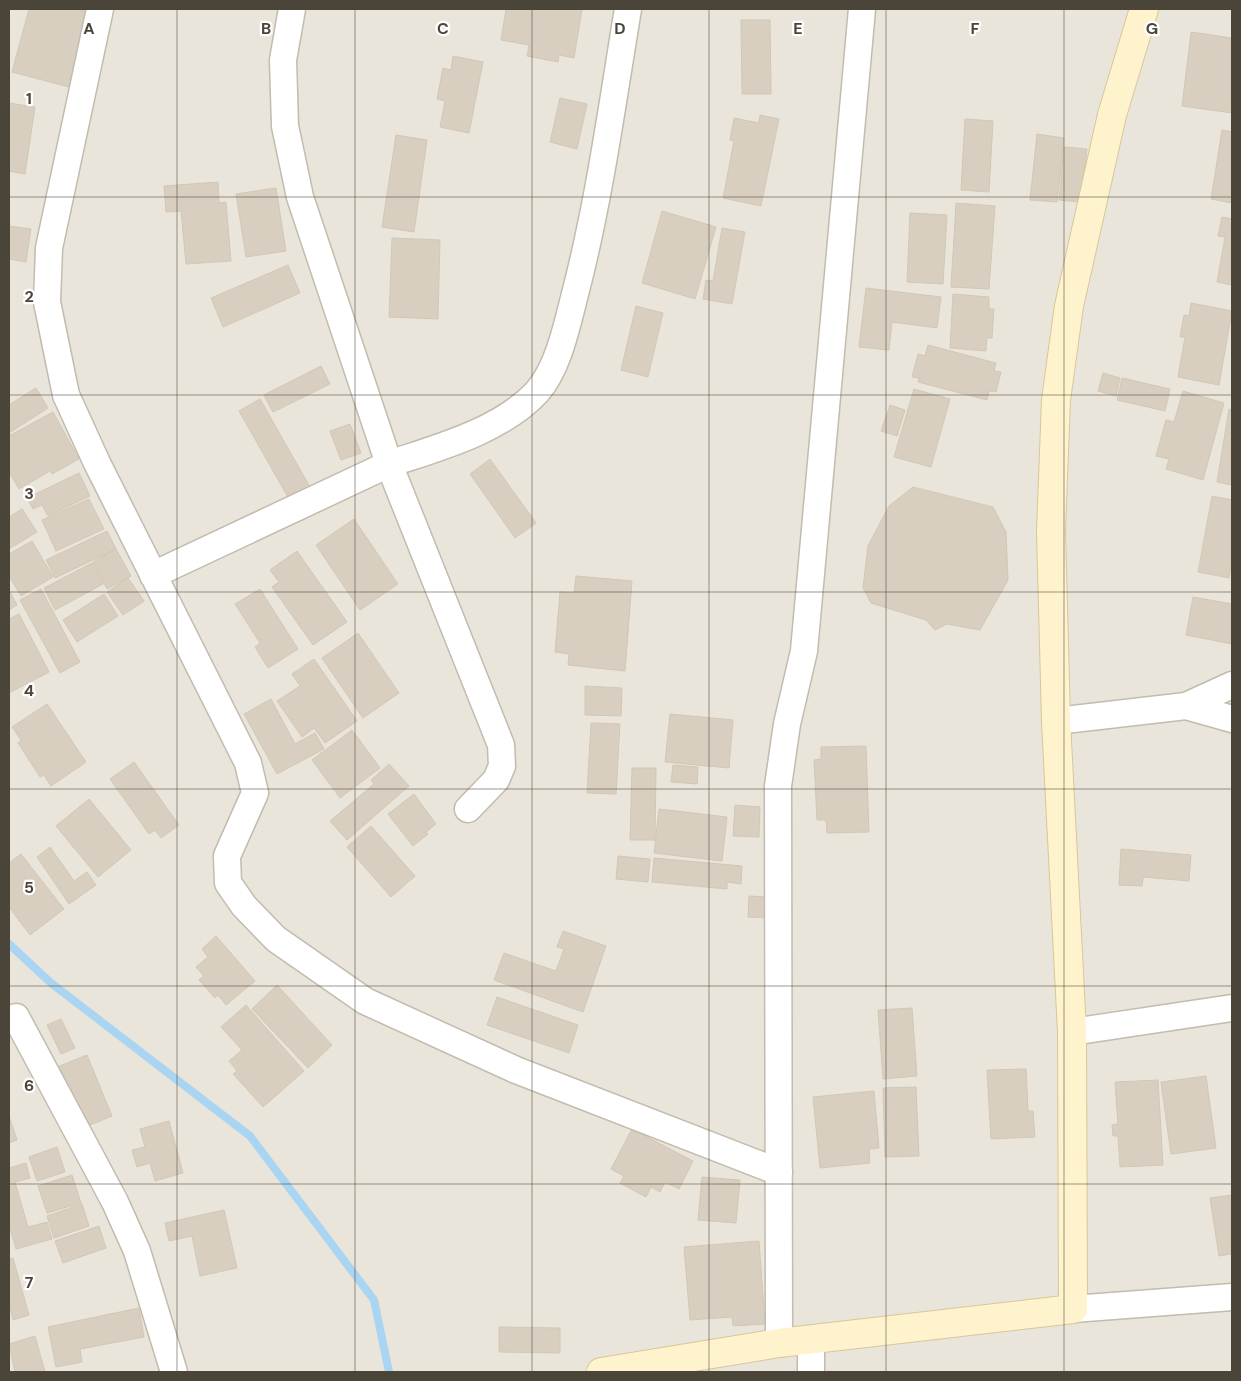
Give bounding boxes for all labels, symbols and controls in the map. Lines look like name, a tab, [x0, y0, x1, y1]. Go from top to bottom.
text: A	[83, 18, 95, 39]
text: B	[261, 18, 271, 39]
text: C	[437, 18, 449, 39]
text: D	[614, 18, 626, 39]
text: E	[793, 18, 803, 39]
text: F	[971, 18, 980, 39]
text: G	[1146, 18, 1158, 39]
text: 1	[26, 88, 32, 109]
text: 2	[24, 286, 34, 307]
text: 3	[24, 483, 34, 504]
text: 4	[24, 680, 34, 701]
text: 5	[24, 877, 34, 898]
text: 6	[24, 1075, 34, 1096]
text: 7	[25, 1272, 34, 1293]

